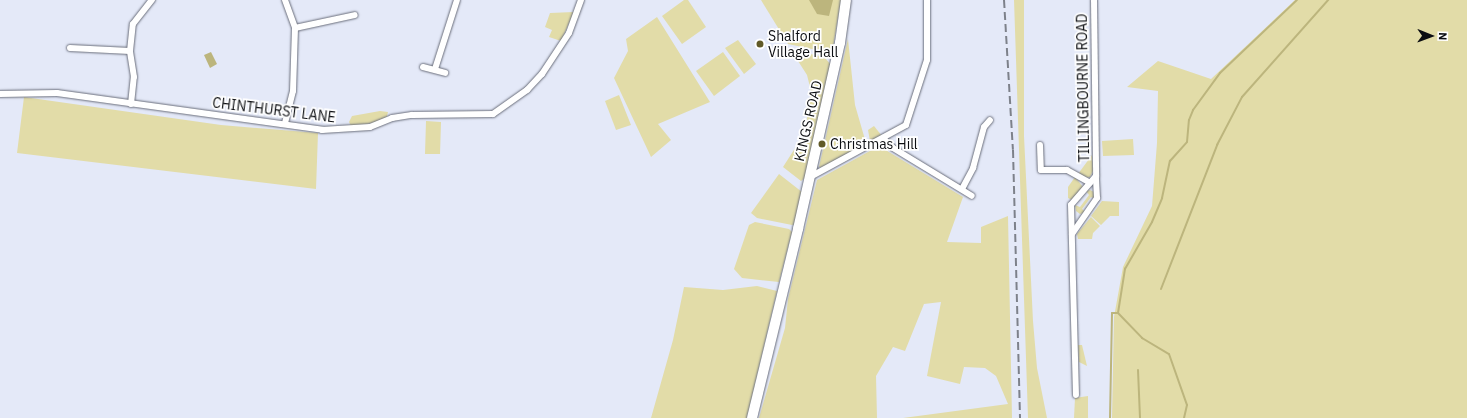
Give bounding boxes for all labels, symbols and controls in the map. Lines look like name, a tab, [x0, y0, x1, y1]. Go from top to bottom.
street label: TILLINGBOURNE ROAD	[1073, 14, 1093, 162]
north arrow	[1411, 16, 1451, 56]
place label: Shalford Village Hall	[768, 28, 838, 60]
text: N	[1436, 32, 1450, 40]
marker: Shalford Village Hall	[755, 39, 765, 49]
street label: KINGS ROAD	[791, 79, 825, 163]
street label: CHINTHURST LANE	[211, 94, 337, 126]
place label: Christmas Hill	[830, 136, 918, 152]
marker: Christmas Hill	[817, 139, 827, 149]

